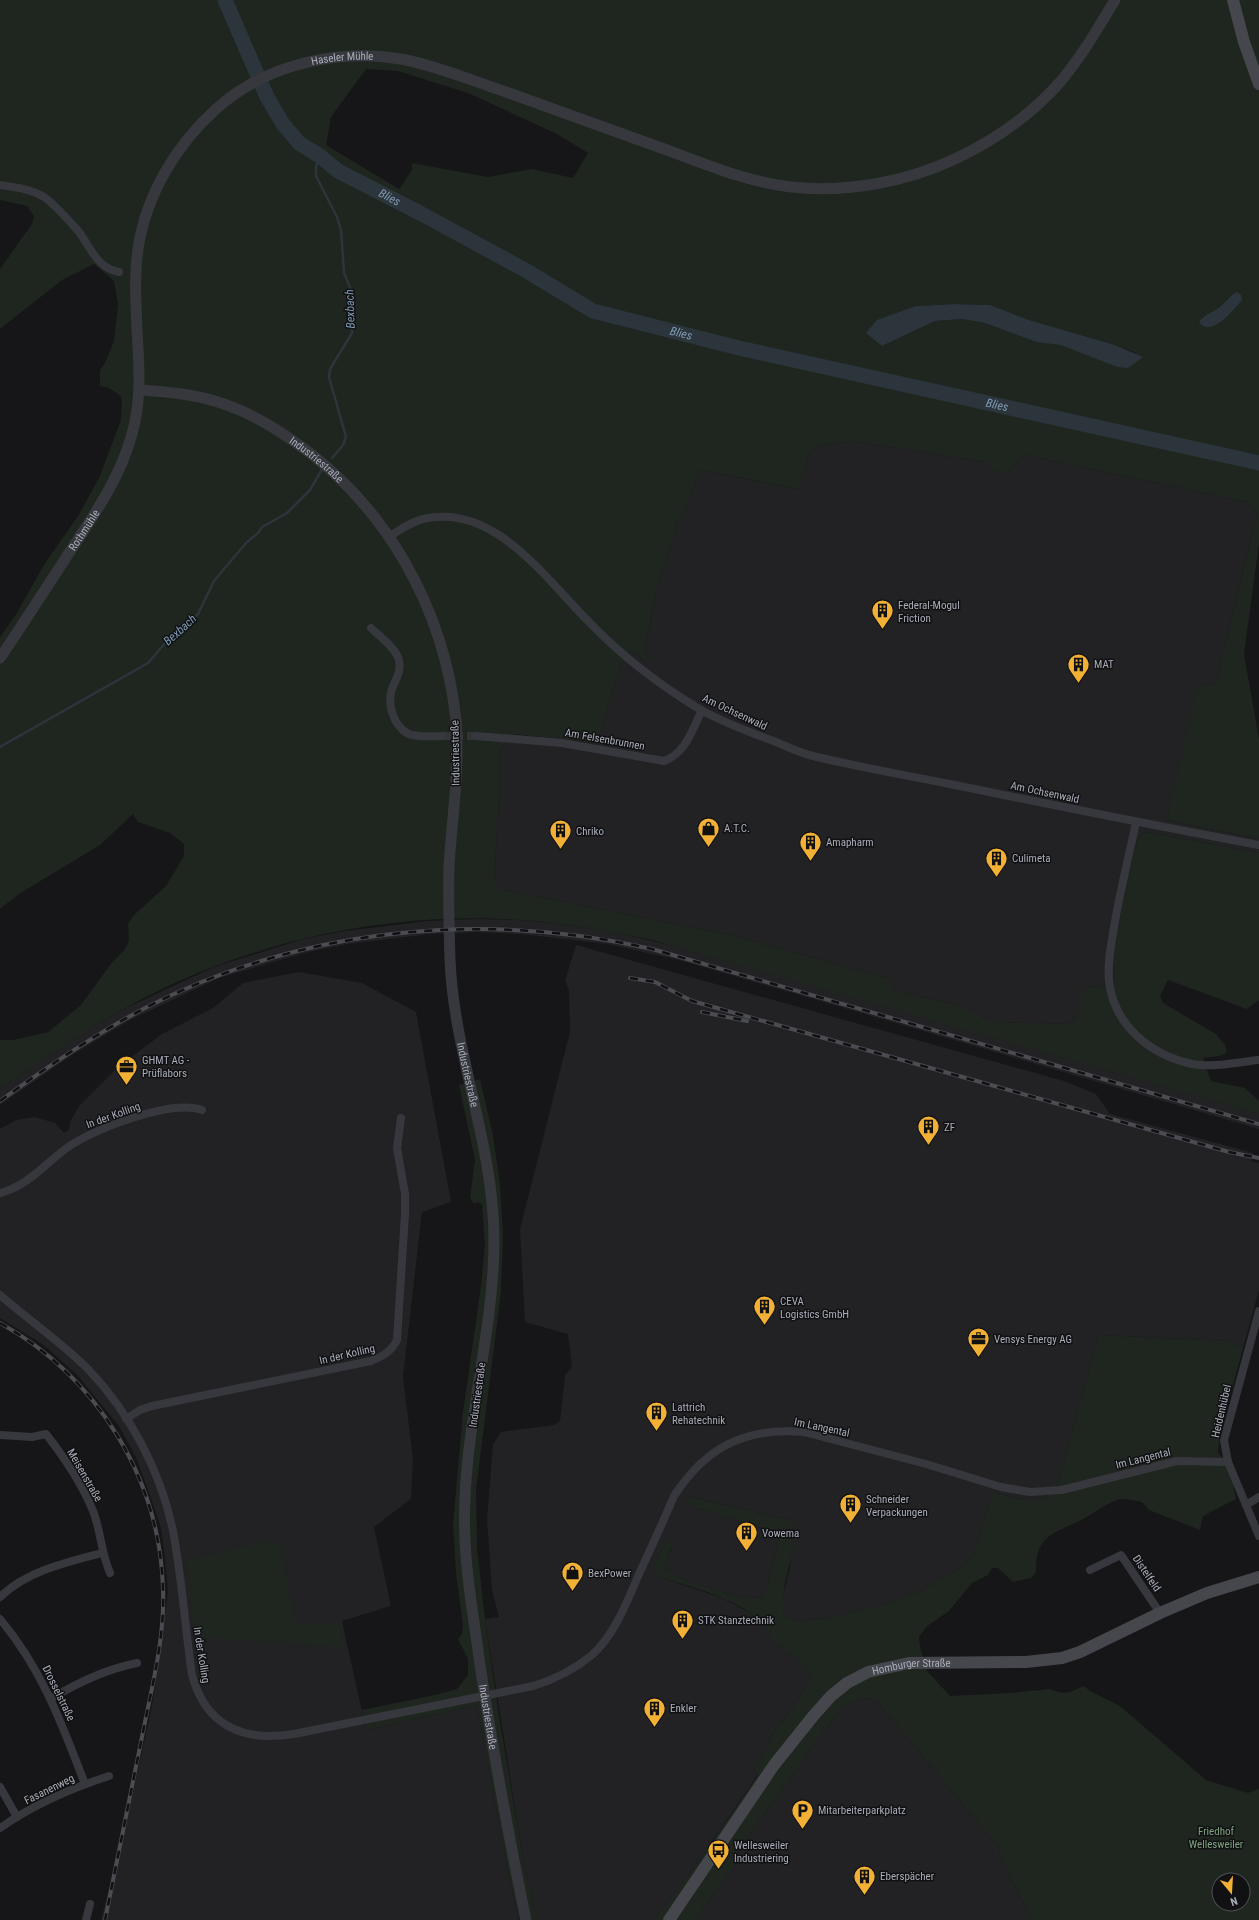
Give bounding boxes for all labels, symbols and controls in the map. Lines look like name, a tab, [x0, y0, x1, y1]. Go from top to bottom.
street label: Haseler Mühle	[310, 50, 374, 68]
water label: Blies	[376, 186, 403, 209]
water label: Bexbach	[342, 289, 358, 329]
water label: Blies	[669, 324, 694, 343]
water label: Blies	[985, 396, 1010, 414]
street label: Industriestraße	[287, 434, 346, 486]
street label: Rothmühle	[66, 507, 103, 554]
building icon: Federal-Mogul Friction	[869, 598, 895, 631]
place label: Federal-Mogul Friction	[898, 599, 960, 625]
water label: Bexbach	[161, 611, 200, 648]
building icon: MAT	[1066, 651, 1092, 684]
place label: MAT	[1094, 658, 1114, 671]
street label: Am Ochsenwald	[700, 692, 769, 733]
street label: Industriestraße	[448, 720, 463, 786]
street label: Am Felsenbrunnen	[564, 726, 646, 753]
street label: Am Ochsenwald	[1009, 779, 1081, 806]
shop icon: A.T.C.	[695, 815, 721, 848]
building icon: Chriko	[548, 818, 574, 851]
place label: A.T.C.	[724, 822, 750, 835]
place label: Chriko	[576, 825, 604, 838]
building icon: Amapharm	[797, 829, 823, 862]
place label: Amapharm	[826, 836, 874, 849]
building icon: Culimeta	[984, 845, 1010, 878]
place label: Culimeta	[1012, 852, 1051, 865]
street label: Industriestraße	[454, 1041, 481, 1108]
office icon: GHMT AG - Prüflabors	[114, 1053, 140, 1086]
place label: GHMT AG - Prüflabors	[142, 1054, 190, 1080]
street label: In der Kolling	[84, 1100, 142, 1131]
building icon: ZF	[915, 1114, 941, 1147]
place label: ZF	[944, 1121, 955, 1134]
building icon: CEVA Logistics GmbH	[751, 1294, 777, 1327]
place label: CEVA Logistics GmbH	[780, 1295, 849, 1321]
office icon: Vensys Energy AG	[966, 1326, 992, 1359]
place label: Vensys Energy AG	[994, 1333, 1072, 1346]
street label: In der Kolling	[318, 1342, 376, 1367]
street label: Industriestraße	[466, 1362, 489, 1429]
street label: Heidenhübel	[1209, 1383, 1234, 1439]
building icon: Lattrich Rehatechnik	[643, 1400, 669, 1433]
place label: Lattrich Rehatechnik	[672, 1401, 725, 1427]
street label: Im Langental	[793, 1415, 851, 1440]
street label: Im Langental	[1114, 1445, 1172, 1472]
street label: Meisenstraße	[64, 1446, 105, 1504]
building icon: Schneider Verpackungen	[838, 1492, 864, 1525]
place label: Schneider Verpackungen	[866, 1493, 928, 1519]
building icon: Vowema	[733, 1520, 759, 1553]
place label: Vowema	[762, 1527, 799, 1540]
street label: Distelfeld	[1130, 1553, 1164, 1594]
shop icon: BexPower	[560, 1560, 586, 1593]
place label: BexPower	[588, 1567, 632, 1580]
building icon: STK Stanztechnik	[670, 1607, 696, 1640]
place label: STK Stanztechnik	[698, 1614, 774, 1627]
street label: In der Kolling	[191, 1626, 212, 1684]
street label: Homburger Straße	[871, 1657, 951, 1678]
street label: Drosselstraße	[39, 1663, 78, 1723]
street label: Industriestraße	[476, 1683, 499, 1750]
building icon: Enkler	[641, 1695, 667, 1728]
place label: Enkler	[670, 1702, 697, 1715]
street label: Fasanenweg	[22, 1772, 76, 1807]
parking icon: Mitarbeiterparkplatz	[790, 1797, 816, 1830]
place label: Mitarbeiterparkplatz	[818, 1804, 906, 1817]
park label: Friedhof Wellesweiler	[1189, 1825, 1244, 1851]
bus stop icon: Wellesweiler Industriering	[706, 1838, 732, 1871]
place label: Wellesweiler Industriering	[734, 1839, 789, 1865]
building icon: Eberspächer	[852, 1863, 878, 1896]
place label: Eberspächer	[880, 1870, 935, 1883]
north arrow	[1211, 1872, 1251, 1912]
text: N	[1228, 1894, 1239, 1908]

